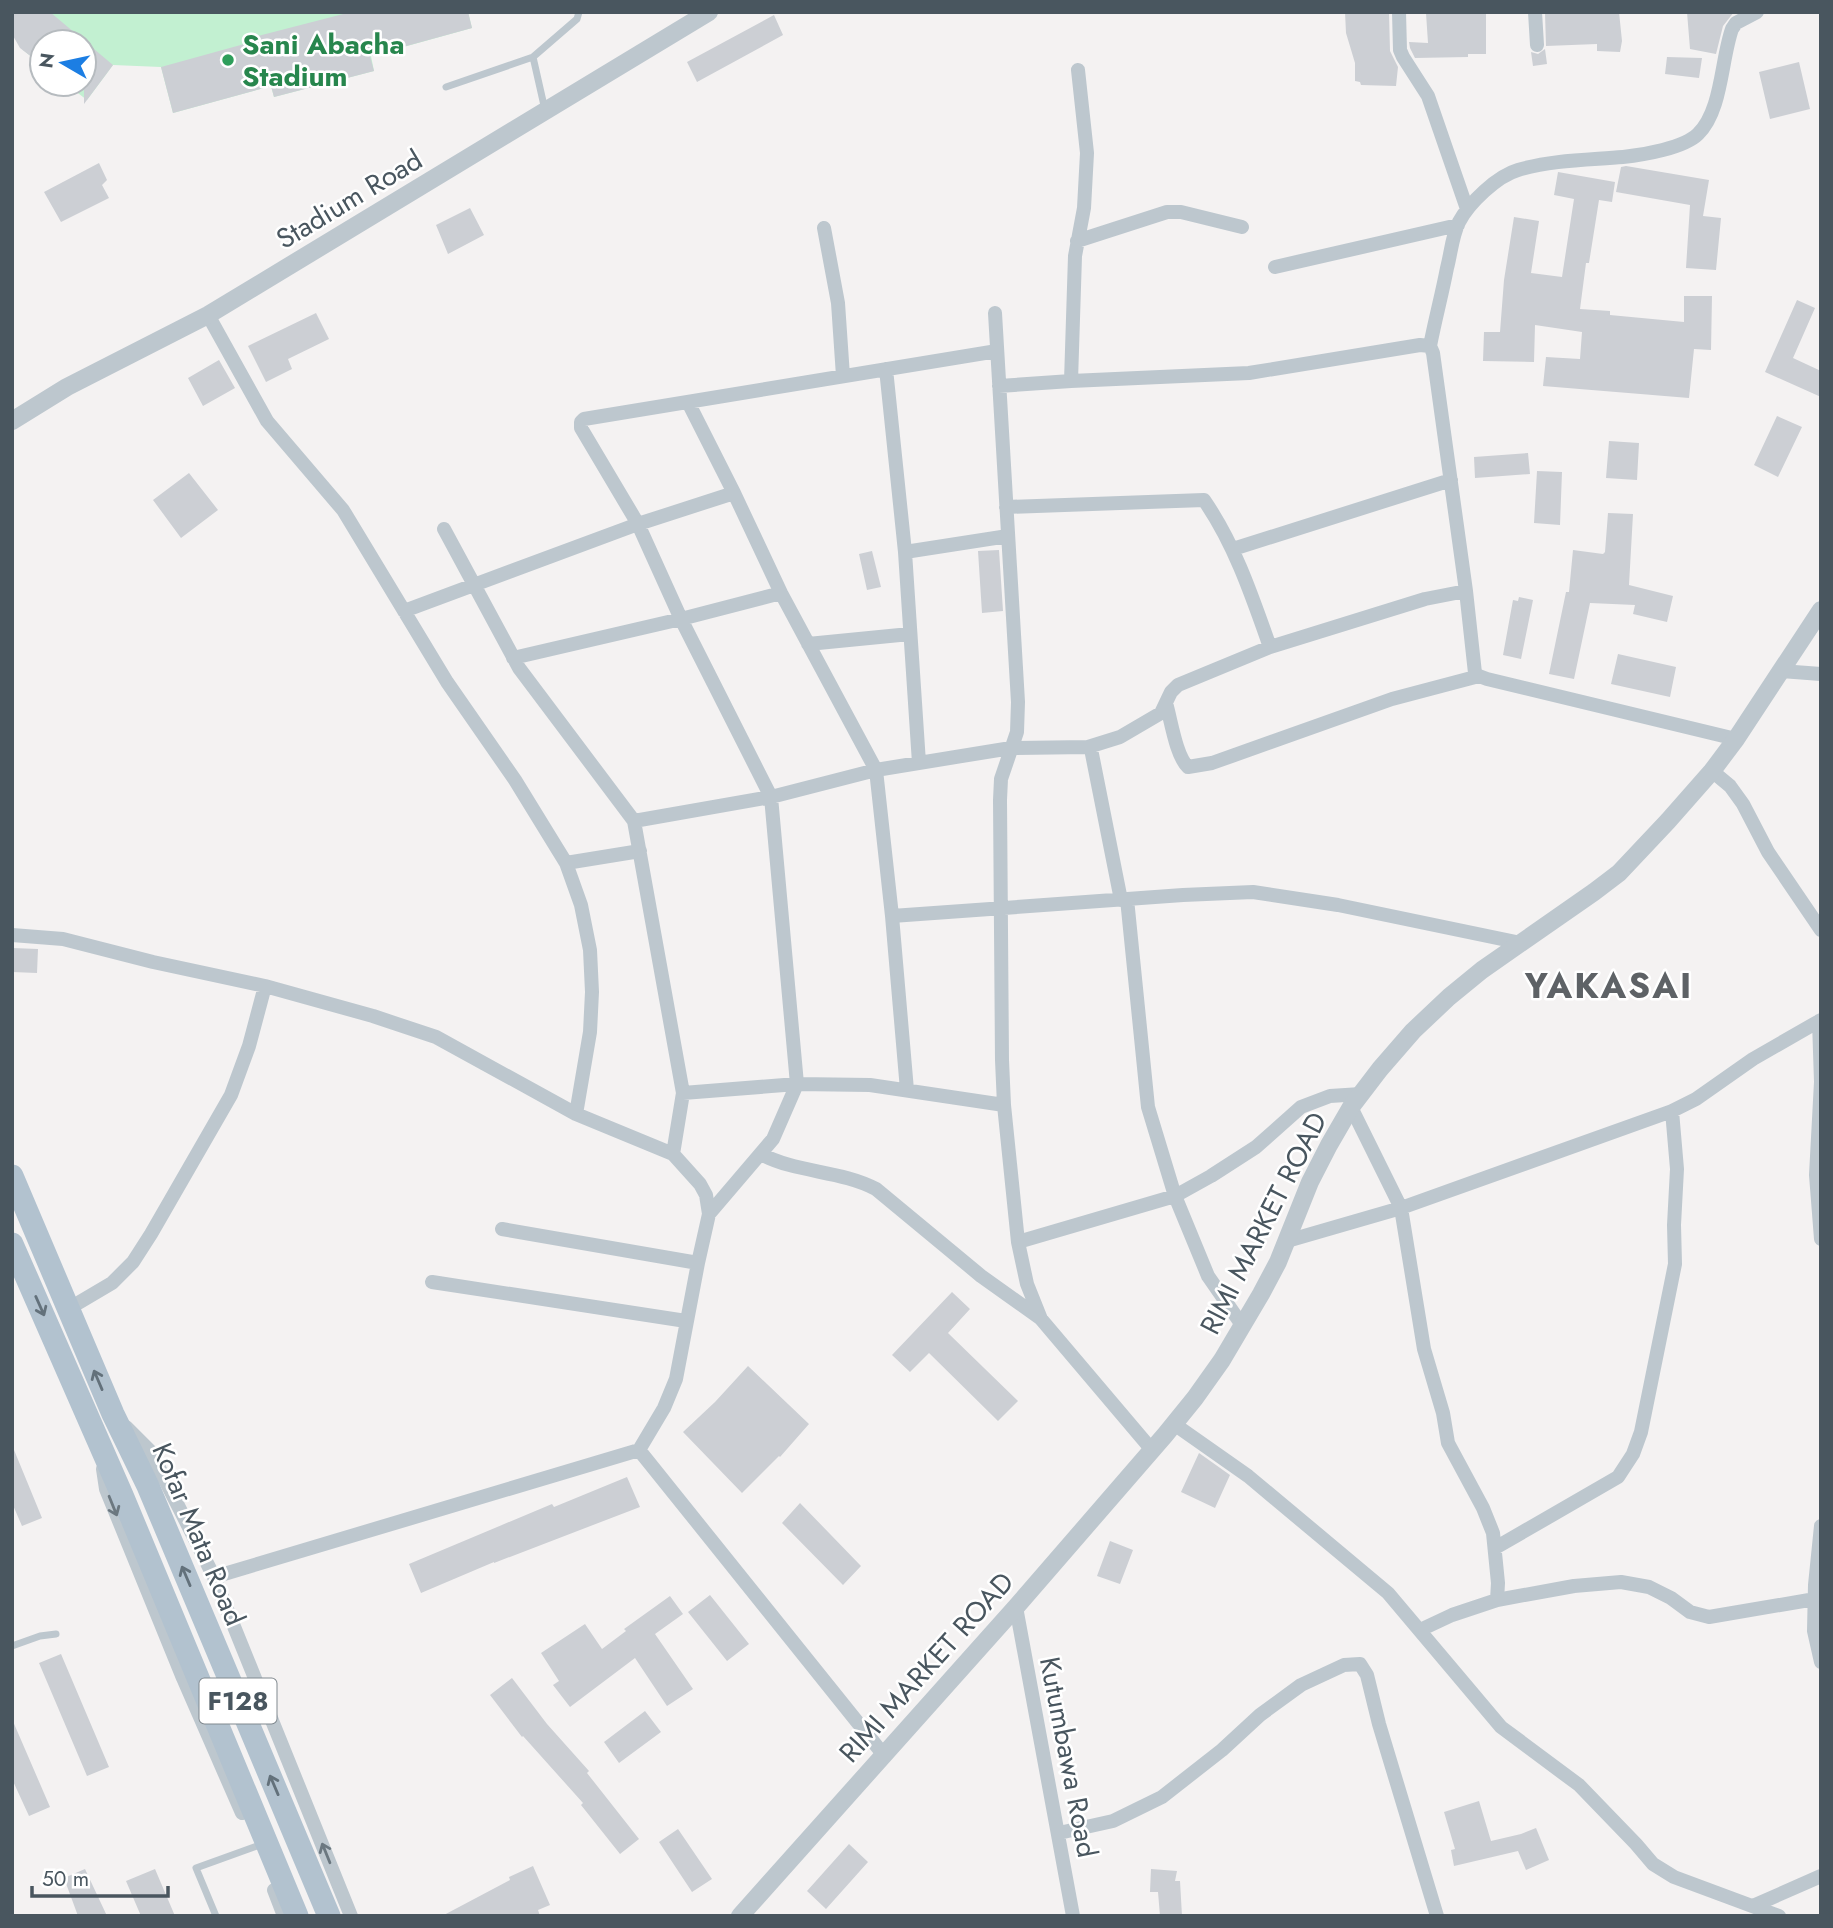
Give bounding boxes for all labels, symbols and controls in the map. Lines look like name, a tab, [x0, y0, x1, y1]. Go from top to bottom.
place label: Sani Abacha Stadium	[242, 24, 405, 97]
north arrow	[28, 28, 98, 98]
text: N	[32, 51, 61, 70]
marker: Sani Abacha Stadium	[220, 52, 236, 68]
street label: Stadium Road	[268, 140, 430, 259]
district label: YAKASAI	[1524, 961, 1693, 1011]
street label: RIMI MARKET ROAD	[1190, 1105, 1337, 1341]
one-way arrow	[34, 1295, 47, 1316]
one-way arrow	[91, 1369, 104, 1391]
street label: Kofar Mata Road	[142, 1436, 255, 1632]
one-way arrow	[108, 1495, 121, 1517]
street label: RIMI MARKET ROAD	[829, 1563, 1023, 1772]
one-way arrow	[178, 1565, 191, 1587]
street label: Kutumbawa Road	[1029, 1653, 1108, 1861]
road number: F128	[200, 1678, 276, 1724]
one-way arrow	[267, 1775, 280, 1797]
one-way arrow	[318, 1842, 331, 1864]
scale bar	[32, 1854, 168, 1898]
text: 50 m	[42, 1864, 89, 1894]

